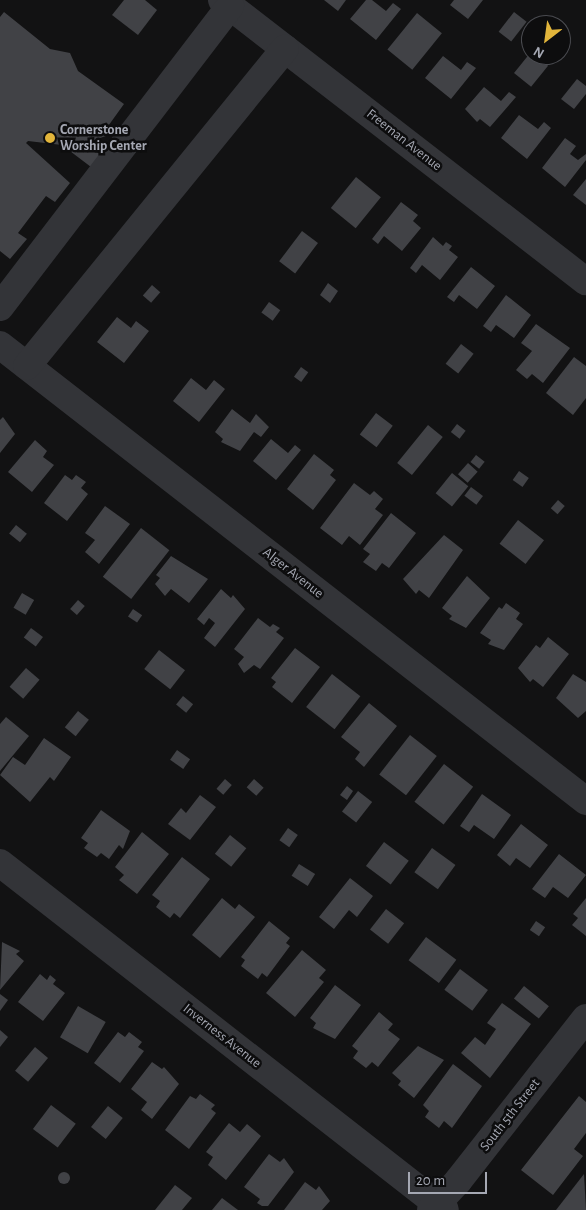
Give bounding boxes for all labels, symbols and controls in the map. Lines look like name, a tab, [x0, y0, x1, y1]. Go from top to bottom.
north arrow	[521, 15, 571, 65]
text: N	[531, 44, 547, 61]
street label: Freeman Avenue	[363, 105, 445, 175]
place label: Cornerstone Worship Center	[60, 122, 147, 154]
marker: Cornerstone Worship Center	[44, 132, 56, 144]
street label: Alger Avenue	[259, 544, 327, 602]
street label: Inverness Avenue	[180, 1000, 264, 1072]
street label: South 5th Street	[477, 1075, 543, 1155]
scale bar	[411, 1162, 490, 1194]
text: 20 m	[416, 1173, 445, 1188]

